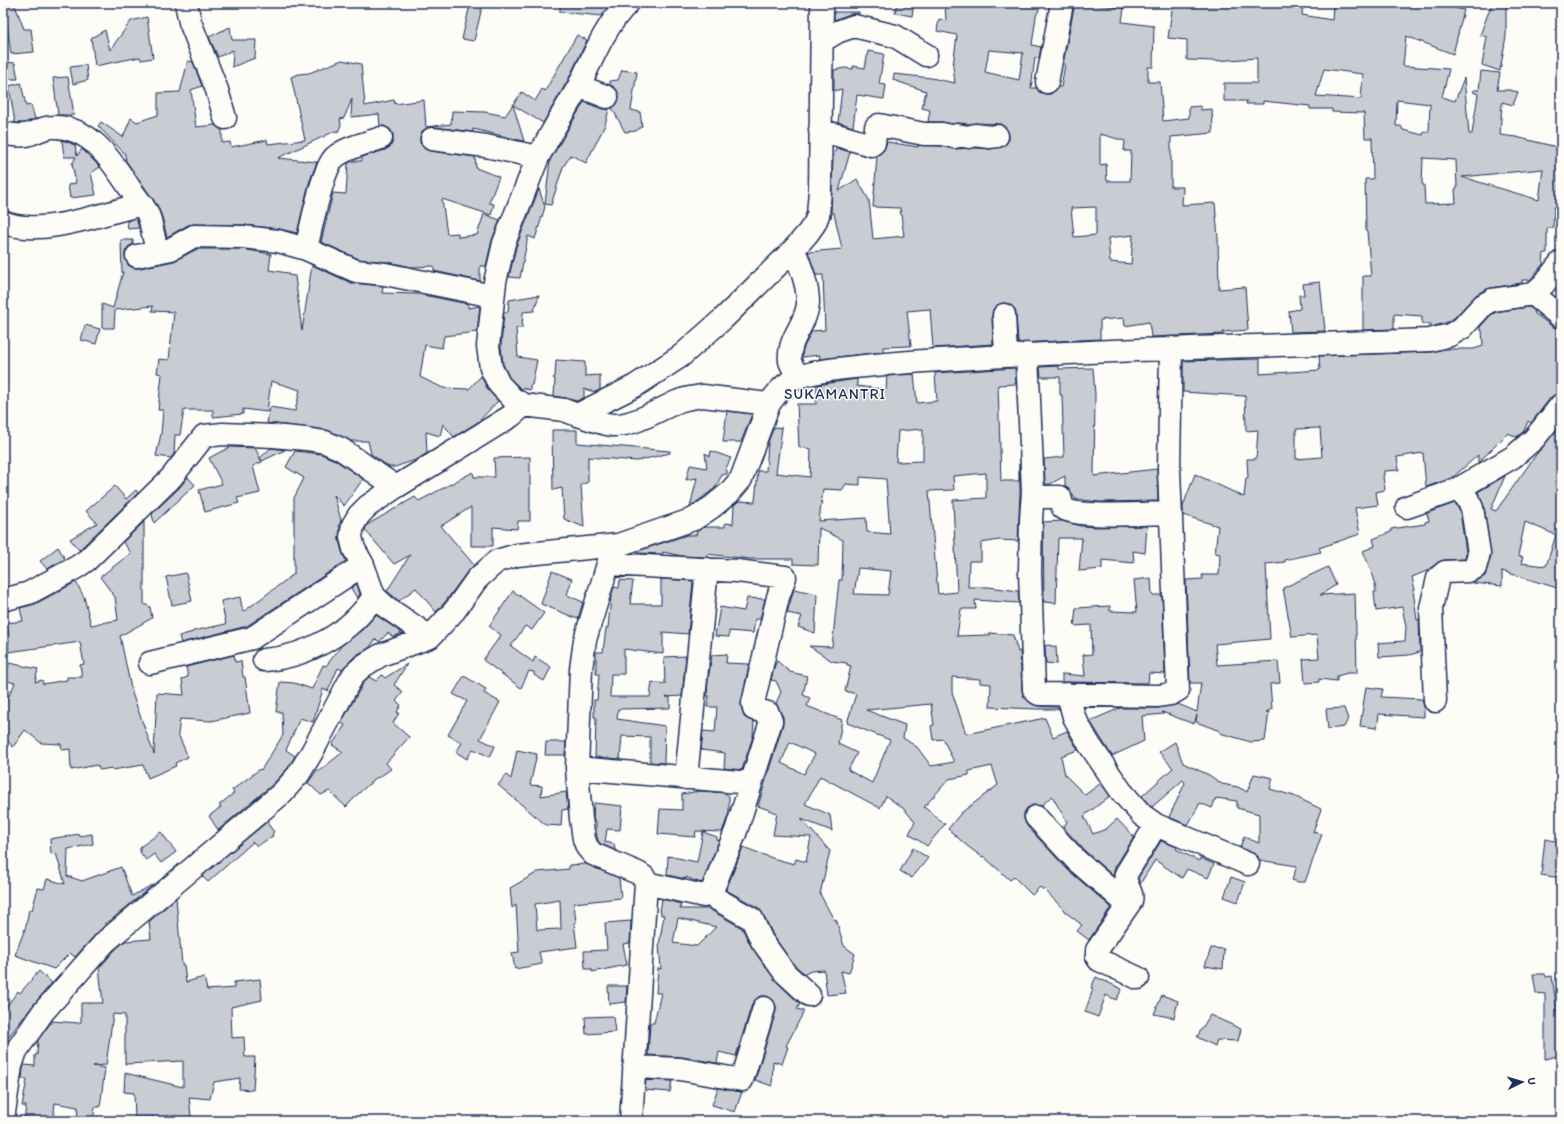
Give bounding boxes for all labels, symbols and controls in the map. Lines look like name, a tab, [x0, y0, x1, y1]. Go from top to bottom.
district label: SUKAMANTRI	[784, 385, 886, 403]
north arrow	[1502, 1062, 1542, 1102]
text: U	[1525, 1077, 1538, 1085]

